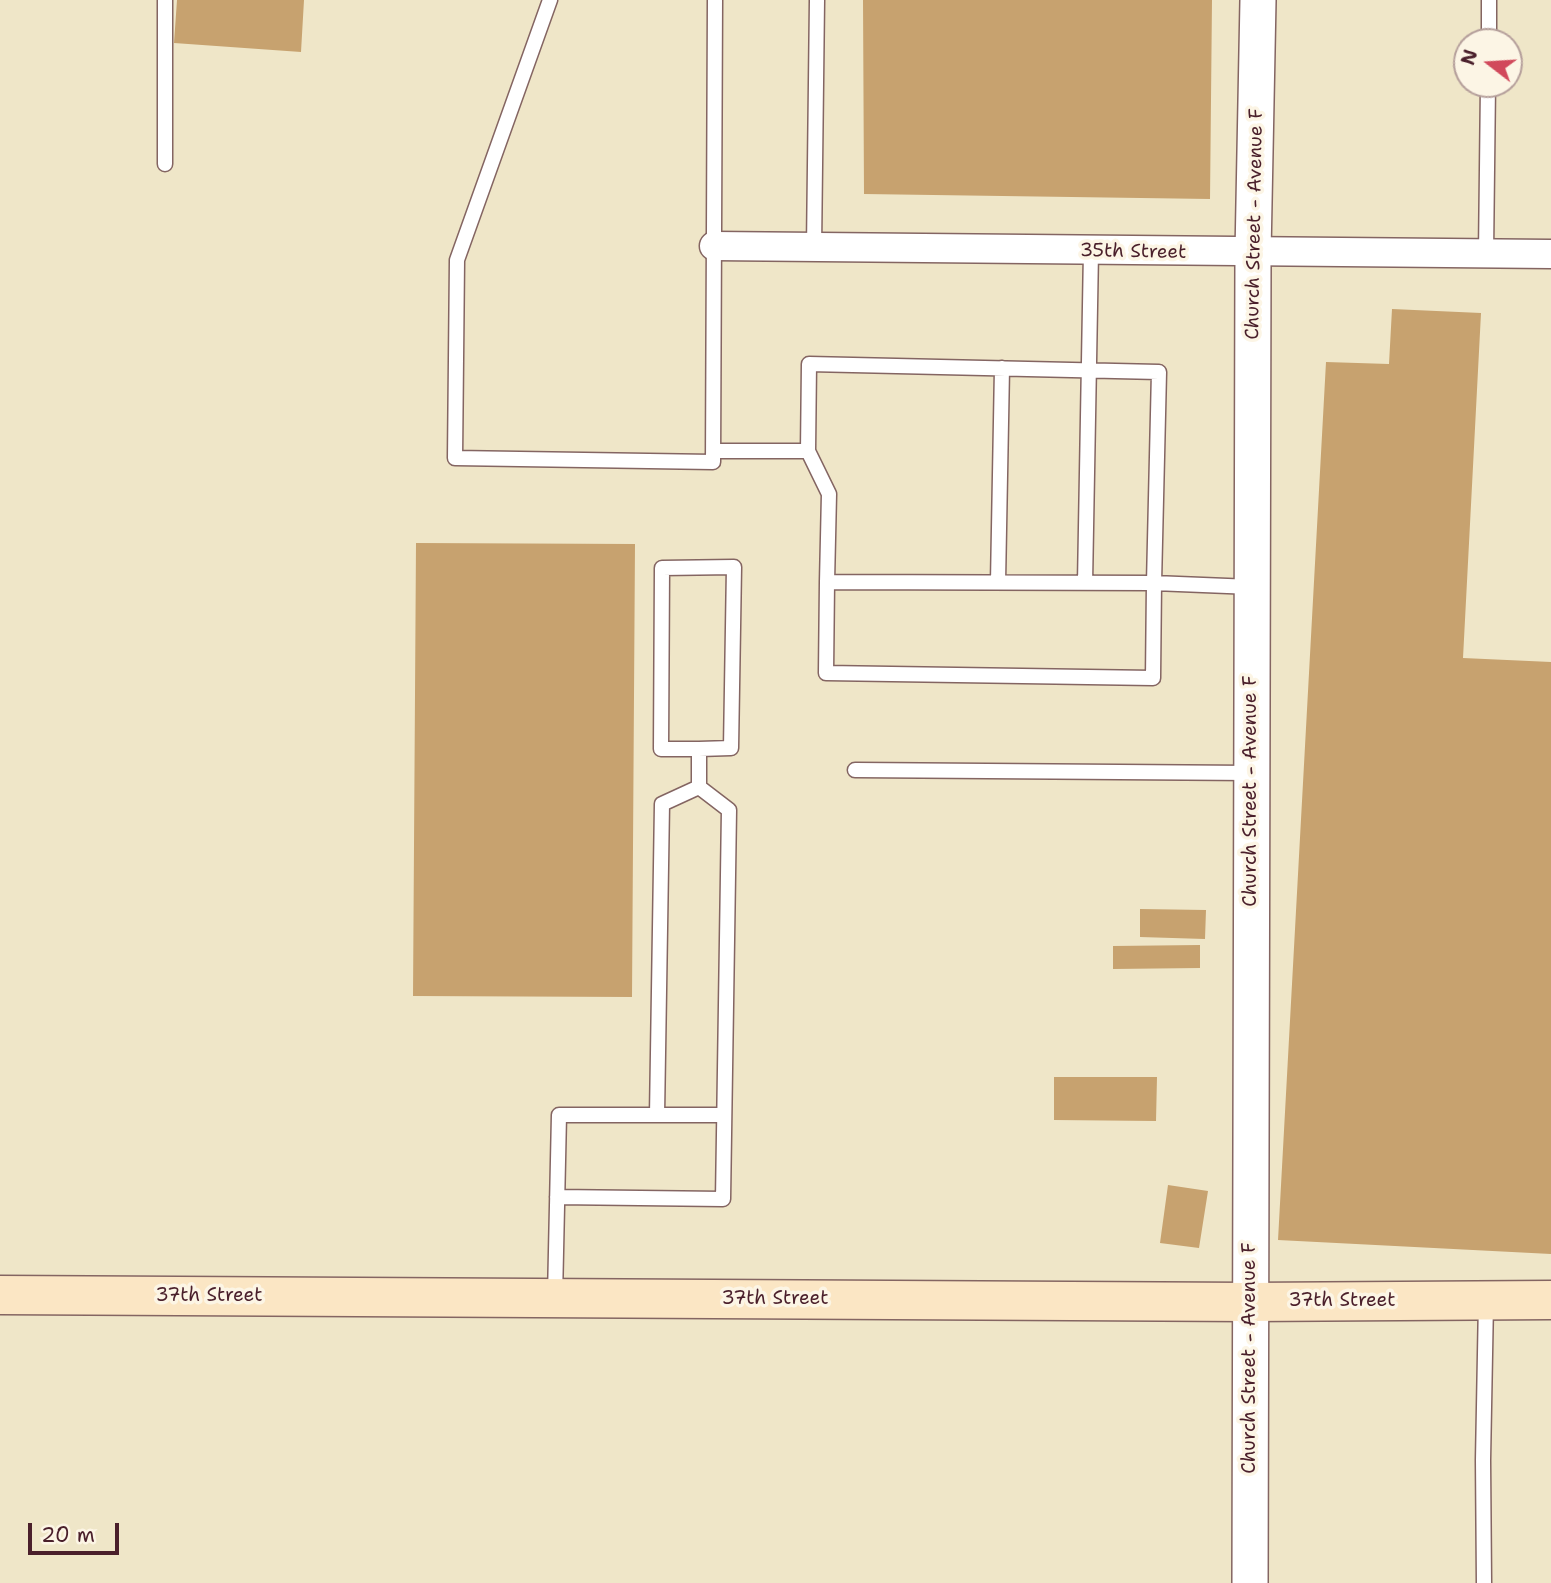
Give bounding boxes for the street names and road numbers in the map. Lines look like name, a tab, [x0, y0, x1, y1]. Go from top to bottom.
street label: Church Street - Avenue F	[1242, 108, 1268, 340]
street label: 35th Street	[1080, 240, 1186, 264]
street label: Church Street - Avenue F	[1240, 675, 1262, 907]
street label: Church Street - Avenue F	[1239, 1242, 1261, 1474]
street label: 37th Street	[156, 1285, 262, 1307]
street label: 37th Street	[722, 1288, 828, 1310]
street label: 37th Street	[1289, 1290, 1395, 1312]

